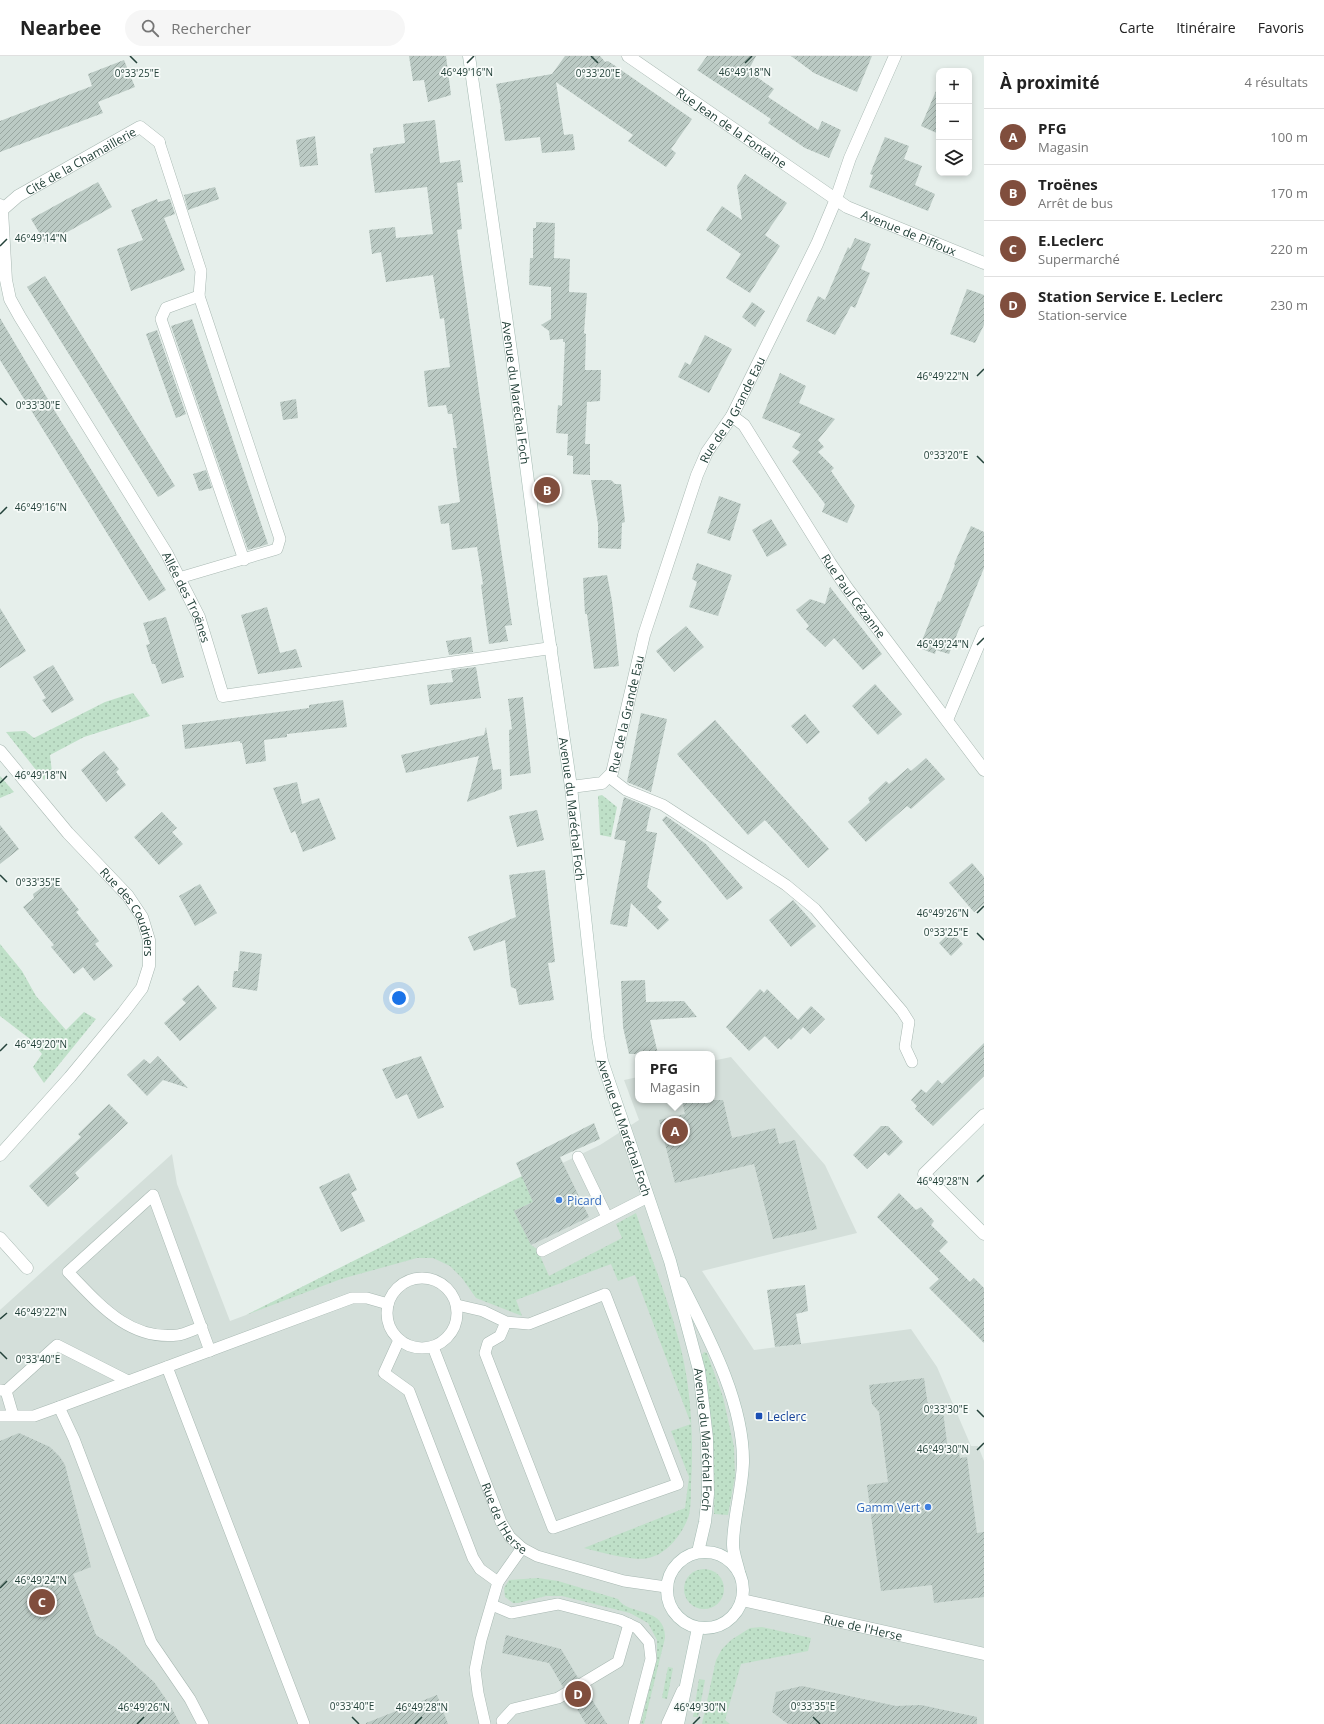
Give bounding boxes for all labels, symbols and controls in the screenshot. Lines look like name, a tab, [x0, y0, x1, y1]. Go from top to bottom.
search box	[125, 10, 405, 46]
text: Nearbee	[20, 15, 101, 41]
icon: search	[139, 17, 161, 39]
text: Rechercher	[171, 18, 251, 38]
text: Carte	[1119, 18, 1154, 37]
text: Itinéraire	[1176, 18, 1236, 37]
text: Favoris	[1258, 18, 1304, 37]
text: 46°49'16"N	[441, 65, 493, 79]
text: 46°49'18"N	[719, 65, 771, 79]
text: 0°33'25"E	[115, 66, 159, 80]
text: 0°33'20"E	[576, 66, 620, 80]
map controls	[936, 68, 972, 176]
button: +	[936, 68, 972, 104]
text: À proximité	[1000, 71, 1099, 94]
text: 4 résultats	[1244, 73, 1308, 91]
street label: Rue Jean de la Fontaine	[673, 83, 791, 172]
button: −	[936, 104, 972, 140]
text: PFG	[1038, 118, 1067, 138]
street label: Cité de la Chamaillerie	[22, 122, 139, 199]
text: A	[1009, 128, 1017, 146]
text: 100 m	[1270, 128, 1308, 146]
text: Magasin	[1038, 138, 1089, 156]
button: layers	[936, 140, 972, 176]
text: Troënes	[1038, 174, 1098, 194]
text: B	[1009, 184, 1017, 202]
text: 170 m	[1270, 184, 1308, 202]
text: Arrêt de bus	[1038, 194, 1113, 212]
street label: Avenue de Piffoux	[859, 205, 960, 260]
text: E.Leclerc	[1038, 230, 1104, 250]
text: 46°49'14"N	[15, 231, 67, 245]
text: C	[1009, 240, 1017, 258]
text: 220 m	[1270, 240, 1308, 258]
text: Supermarché	[1038, 250, 1120, 268]
text: Station Service E. Leclerc	[1038, 286, 1223, 306]
text: D	[1008, 296, 1018, 314]
text: 230 m	[1270, 296, 1308, 314]
text: Station-service	[1038, 306, 1127, 324]
street label: Avenue du Maréchal Foch	[498, 320, 534, 465]
street label: Rue de la Grande Eau	[695, 353, 769, 465]
text: 46°49'22"N	[917, 369, 969, 383]
text: 0°33'30"E	[16, 398, 60, 412]
text: 0°33'20"E	[924, 448, 968, 462]
pin: B	[534, 475, 560, 505]
text: 46°49'16"N	[15, 500, 67, 514]
street label: Allée des Troënes	[159, 549, 215, 645]
street label: Rue Paul Cézanne	[818, 550, 890, 641]
text: 46°49'24"N	[917, 637, 969, 651]
street label: Rue de la Grande Eau	[604, 653, 648, 774]
street label: Avenue du Maréchal Foch	[555, 736, 590, 881]
text: 46°49'18"N	[15, 768, 67, 782]
street label: Rue des Coudriers	[97, 864, 158, 957]
text: 0°33'35"E	[16, 875, 60, 889]
text: 46°49'26"N	[917, 906, 969, 920]
text: 0°33'25"E	[924, 925, 968, 939]
your location	[389, 988, 409, 1008]
text: 46°49'20"N	[15, 1037, 67, 1051]
popup	[635, 1051, 715, 1103]
street label: Avenue du Maréchal Foch	[593, 1056, 656, 1198]
text: PFG	[650, 1058, 678, 1078]
text: Magasin	[650, 1078, 700, 1096]
pin: A	[662, 1116, 688, 1146]
text: 46°49'28"N	[917, 1174, 969, 1188]
place label: Picard	[567, 1192, 602, 1209]
marker: Picard	[554, 1195, 564, 1205]
text: 46°49'22"N	[15, 1305, 67, 1319]
text: 0°33'40"E	[16, 1352, 60, 1366]
street label: Avenue du Maréchal Foch	[690, 1367, 717, 1513]
text: 0°33'30"E	[924, 1402, 968, 1416]
place label: Leclerc	[767, 1408, 806, 1425]
marker: Leclerc	[754, 1411, 764, 1421]
text: 46°49'30"N	[917, 1442, 969, 1456]
street label: Rue de l'Herse	[478, 1480, 530, 1558]
place label: Gamm Vert	[856, 1499, 920, 1516]
marker: Gamm Vert	[923, 1502, 933, 1512]
text: 46°49'24"N	[15, 1573, 67, 1587]
pin: C	[29, 1587, 55, 1617]
street label: Rue de l'Herse	[822, 1610, 904, 1644]
pin: D	[565, 1679, 591, 1709]
text: 0°33'40"E	[330, 1699, 374, 1713]
text: 0°33'35"E	[791, 1699, 835, 1713]
text: 46°49'26"N	[118, 1700, 170, 1714]
text: 46°49'28"N	[396, 1700, 448, 1714]
text: 46°49'30"N	[674, 1700, 726, 1714]

